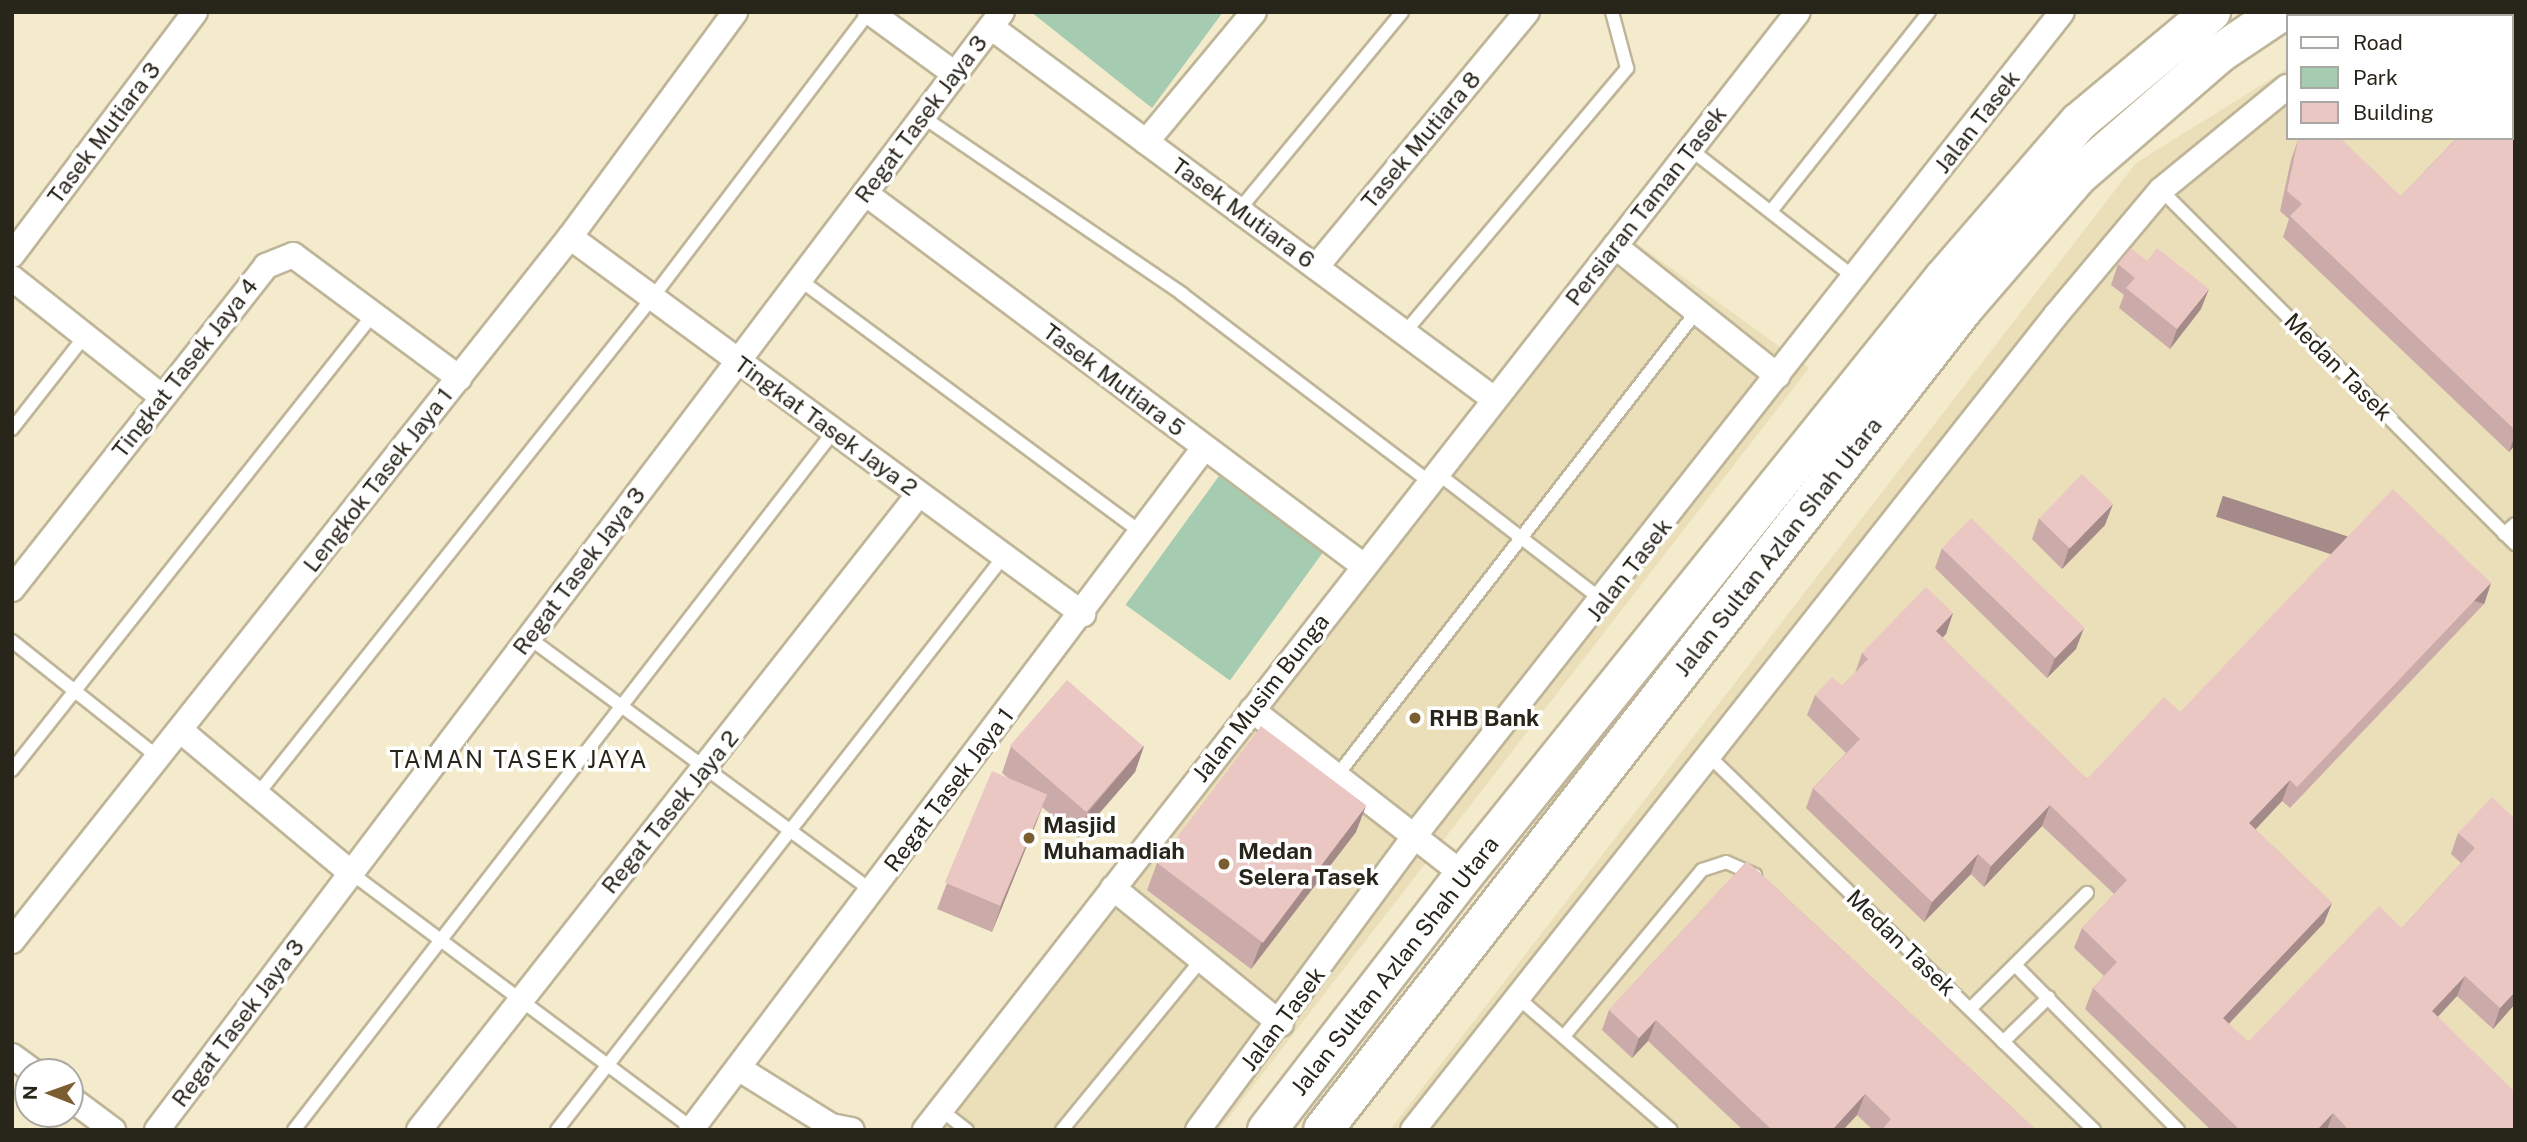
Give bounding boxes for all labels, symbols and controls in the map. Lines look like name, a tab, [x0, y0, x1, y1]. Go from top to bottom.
legend	[2286, 14, 2513, 140]
street label: Regat Tasek Jaya 3	[849, 30, 993, 208]
text: Road	[2353, 30, 2403, 55]
street label: Tasek Mutiara 3	[42, 57, 166, 209]
street label: Jalan Tasek	[1928, 65, 2026, 179]
text: Park	[2353, 65, 2398, 90]
street label: Tasek Mutiara 8	[1355, 66, 1487, 214]
text: Building	[2353, 100, 2434, 125]
street label: Persiaran Taman Tasek	[1560, 101, 1732, 311]
street label: Tasek Mutiara 6	[1166, 152, 1320, 274]
street label: Tingkat Tasek Jaya 4	[106, 273, 264, 463]
street label: Medan Tasek	[2278, 307, 2398, 427]
street label: Tasek Mutiara 5	[1038, 318, 1190, 442]
street label: Tingkat Tasek Jaya 2	[729, 350, 923, 502]
street label: Lengkok Tasek Jaya 1	[297, 382, 459, 578]
street label: Jalan Sultan Azlan Shah Utara	[1668, 412, 1888, 682]
street label: Regat Tasek Jaya 3	[507, 482, 651, 660]
street label: Jalan Tasek	[1580, 513, 1678, 627]
street label: Jalan Musim Bunga	[1187, 608, 1335, 788]
street label: Regat Tasek Jaya 1	[878, 703, 1020, 877]
place label: RHB Bank	[1429, 704, 1539, 732]
marker: RHB Bank	[1407, 710, 1423, 726]
street label: Regat Tasek Jaya 2	[596, 725, 744, 899]
district label: TAMAN TASEK JAYA	[392, 746, 646, 774]
place label: Masjid Muhamadiah	[1043, 811, 1185, 865]
marker: Masjid Muhamadiah	[1021, 830, 1037, 846]
street label: Jalan Sultan Azlan Shah Utara	[1285, 831, 1505, 1101]
place label: Medan Selera Tasek	[1238, 837, 1379, 891]
marker: Medan Selera Tasek	[1216, 856, 1232, 872]
street label: Medan Tasek	[1841, 884, 1961, 1002]
street label: Regat Tasek Jaya 3	[166, 934, 310, 1112]
street label: Jalan Tasek	[1235, 962, 1331, 1076]
north arrow	[14, 1058, 84, 1128]
text: N	[19, 1085, 41, 1100]

